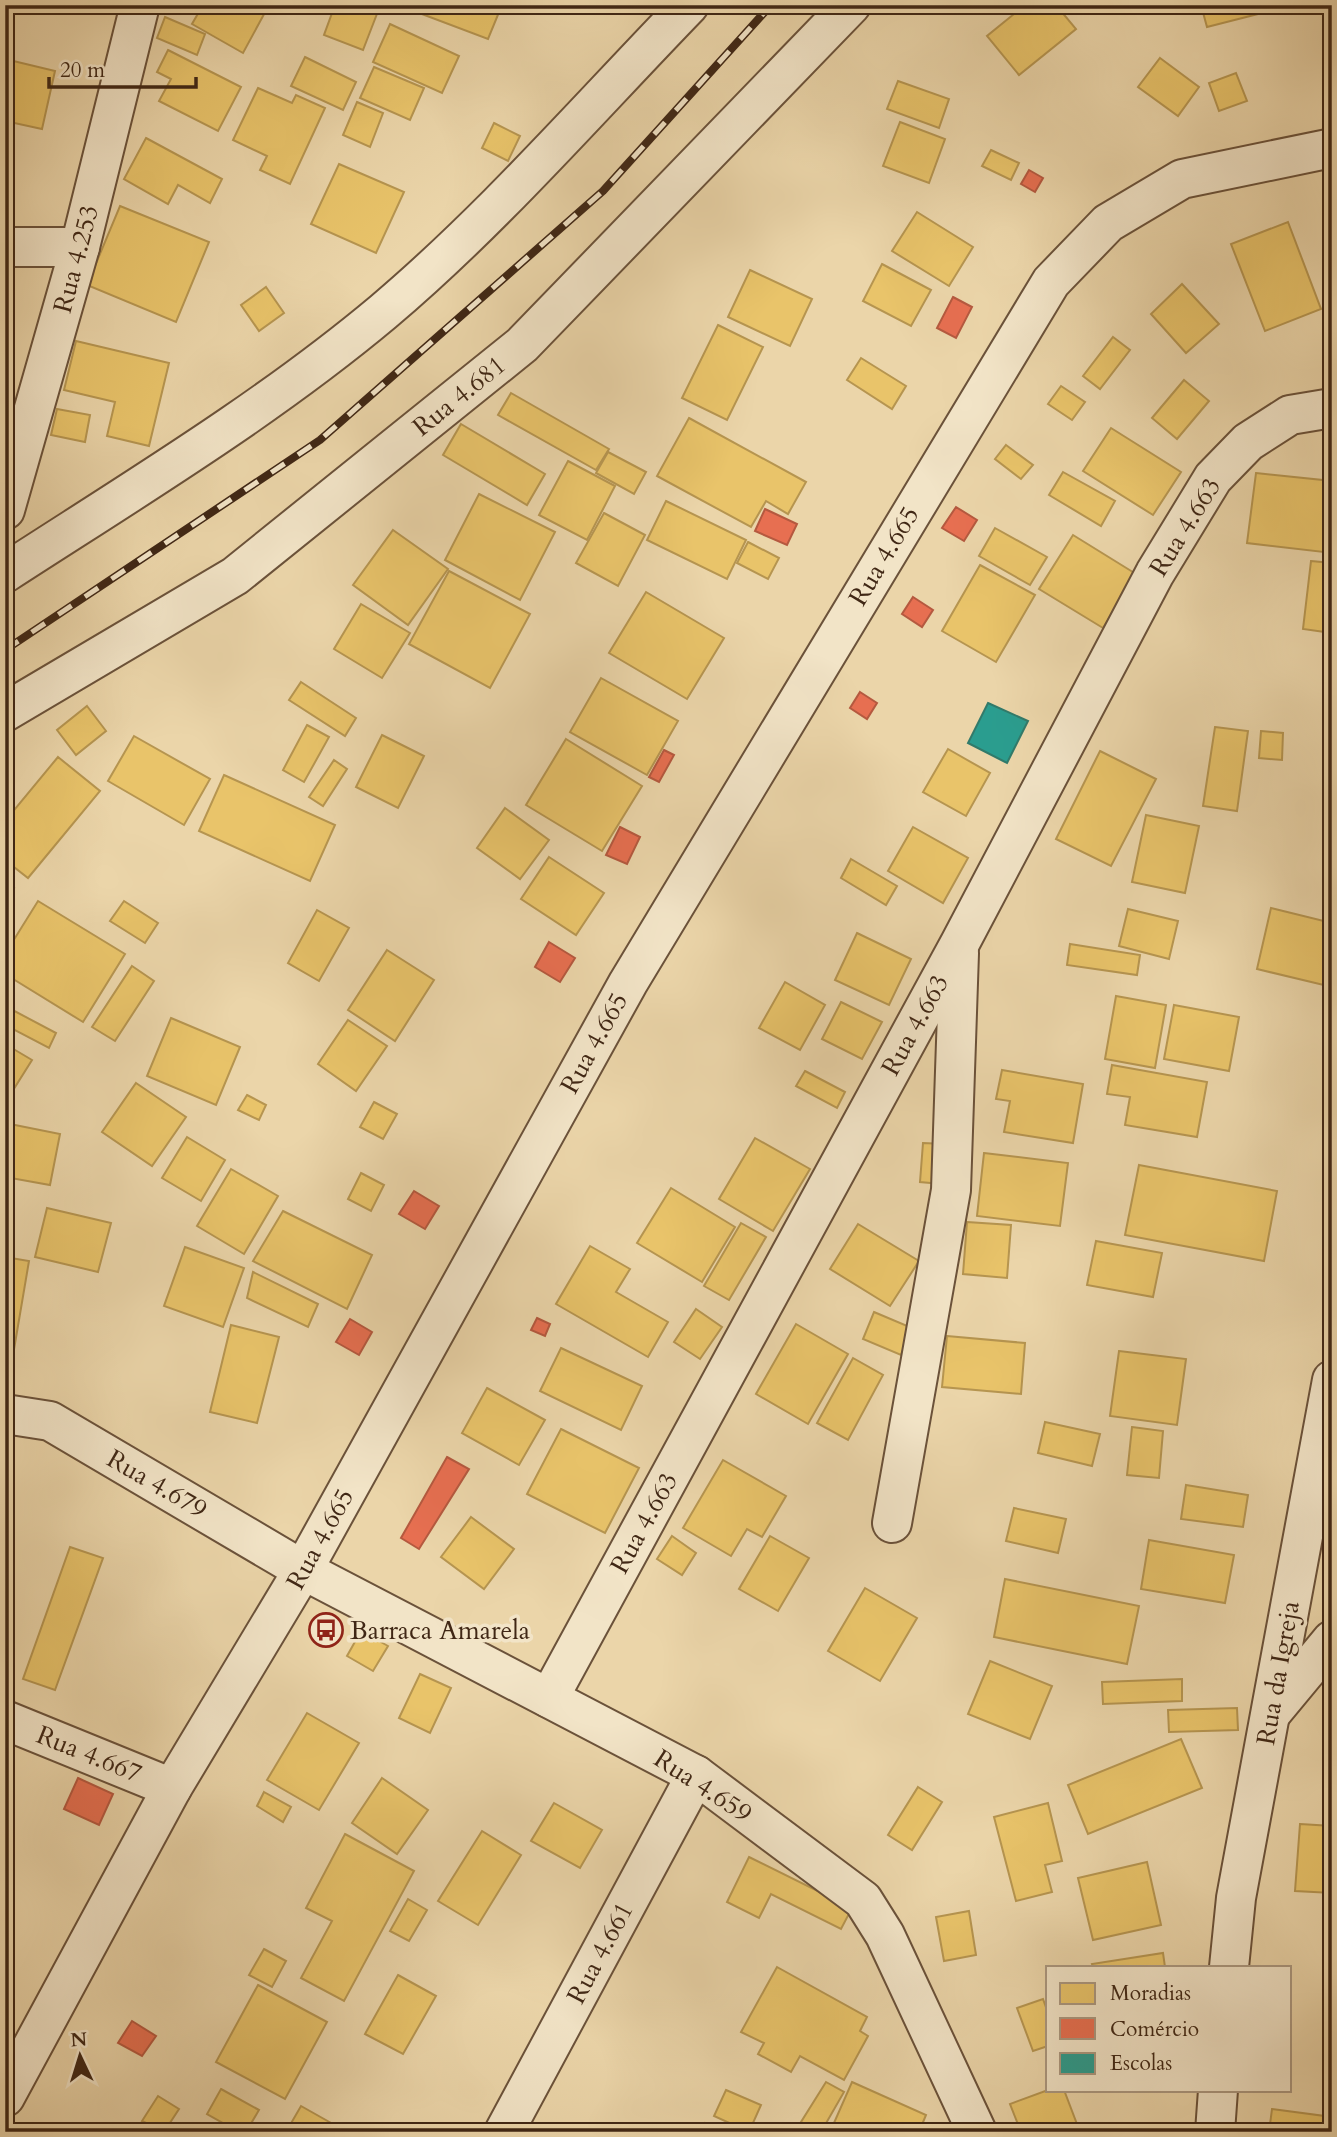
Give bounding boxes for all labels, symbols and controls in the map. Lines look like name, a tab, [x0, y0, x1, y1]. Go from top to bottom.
scale bar	[49, 46, 196, 90]
text: 20 m	[60, 56, 105, 85]
street label: Rua 4.253	[45, 201, 107, 317]
street label: Rua 4.681	[405, 348, 513, 444]
street label: Rua 4.663	[1141, 471, 1229, 583]
street label: Rua 4.665	[841, 500, 927, 612]
street label: Rua 4.663	[873, 968, 957, 1082]
street label: Rua 4.665	[552, 986, 636, 1100]
street label: Rua 4.679	[100, 1441, 214, 1527]
street label: Rua 4.663	[602, 1466, 686, 1580]
street label: Rua 4.665	[278, 1482, 362, 1596]
street label: Rua da Igreja	[1248, 1598, 1308, 1748]
bus stop icon: Barraca Amarela	[307, 1611, 345, 1649]
place label: Barraca Amarela	[350, 1613, 530, 1648]
street label: Rua 4.667	[31, 1717, 147, 1791]
street label: Rua 4.659	[647, 1741, 759, 1831]
street label: Rua 4.661	[559, 1896, 641, 2010]
legend	[1046, 1966, 1292, 2092]
text: Moradias	[1110, 1979, 1191, 2008]
text: Comércio	[1110, 2015, 1199, 2044]
north arrow	[46, 2022, 116, 2092]
text: N	[70, 2026, 89, 2054]
text: Escolas	[1110, 2049, 1172, 2078]

